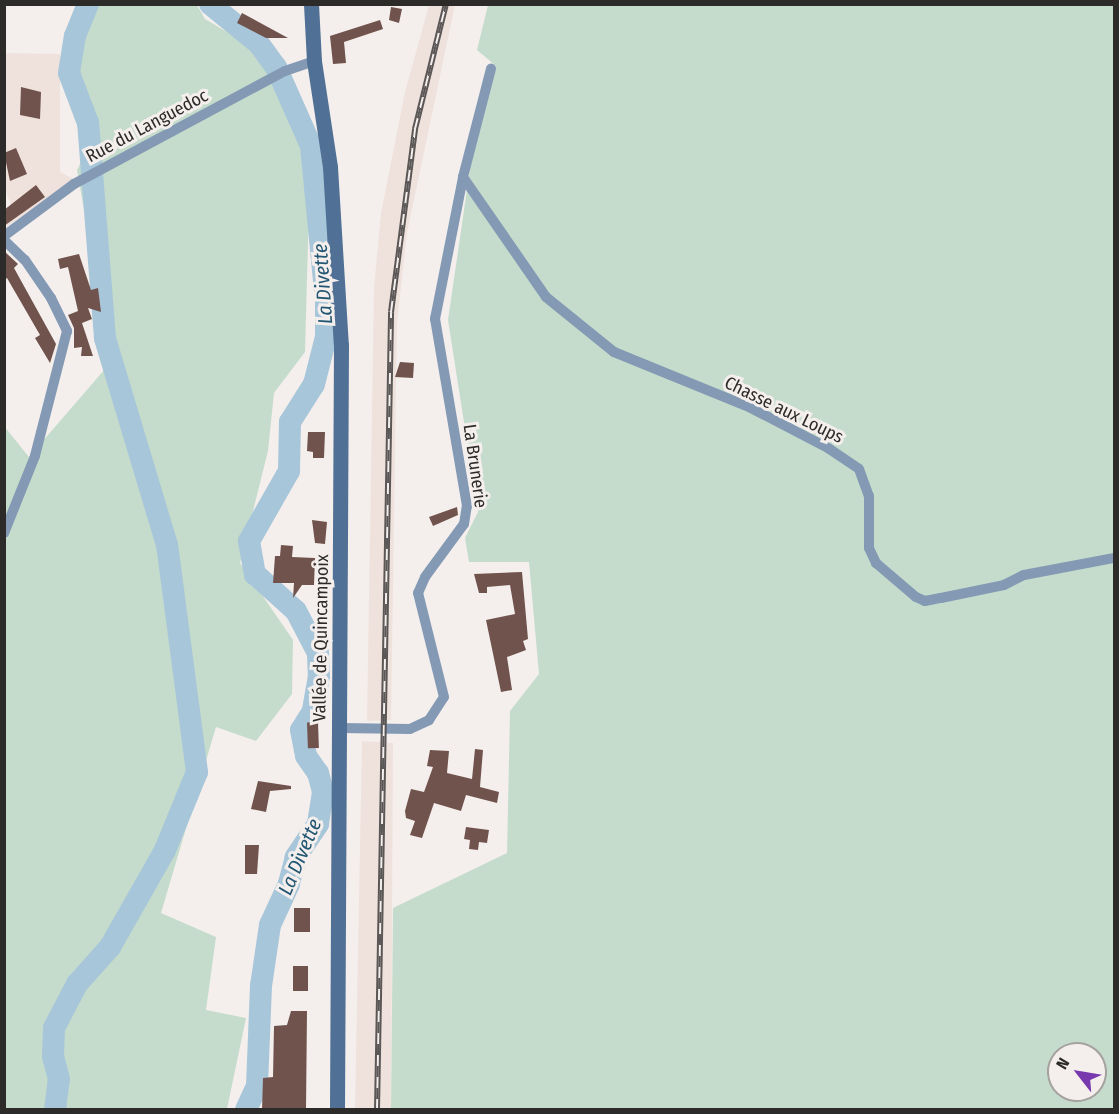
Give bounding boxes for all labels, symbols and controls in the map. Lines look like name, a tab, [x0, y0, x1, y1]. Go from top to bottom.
street label: Rue du Languedoc	[82, 85, 212, 167]
water label: La Divette	[308, 243, 338, 325]
street label: Chasse aux Loups	[721, 372, 847, 448]
street label: La Brunerie	[458, 423, 492, 509]
street label: Vallée de Quincampoix	[309, 554, 333, 722]
water label: La Divette	[273, 815, 327, 899]
north arrow	[1047, 1042, 1107, 1102]
text: N	[1052, 1054, 1073, 1073]

